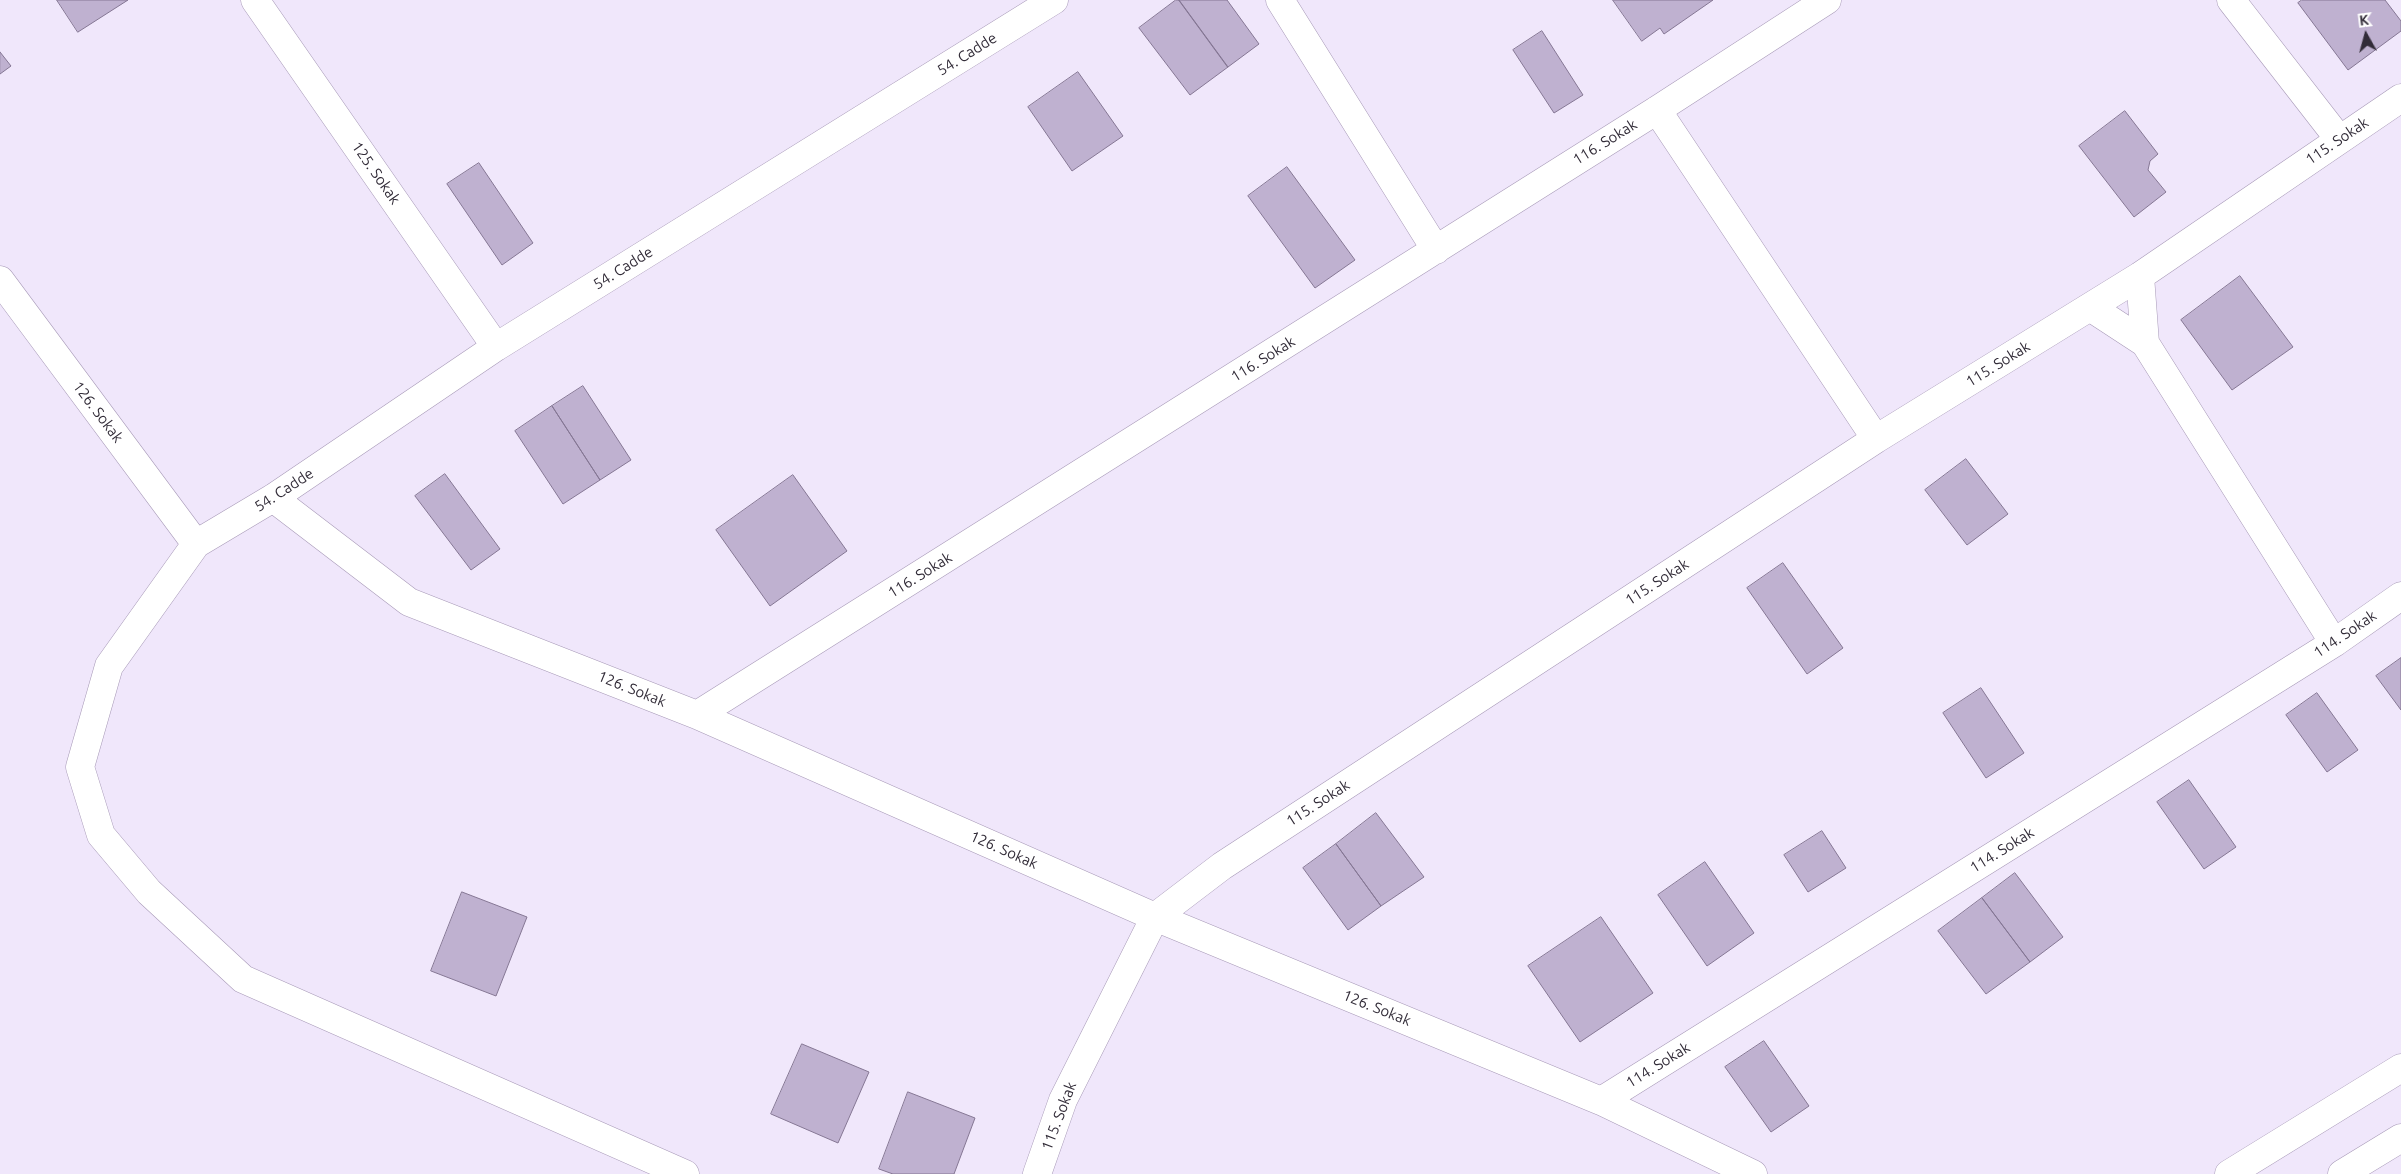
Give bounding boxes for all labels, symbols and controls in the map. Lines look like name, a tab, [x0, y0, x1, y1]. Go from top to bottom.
north arrow	[2341, 10, 2391, 60]
text: K	[2359, 12, 2370, 29]
street label: 54. Cadde	[934, 29, 1000, 79]
street label: 115. Sokak	[2302, 113, 2372, 169]
street label: 116. Sokak	[1570, 115, 1640, 169]
street label: 125. Sokak	[348, 138, 404, 208]
street label: 54. Cadde	[590, 243, 656, 293]
street label: 116. Sokak	[1228, 332, 1298, 386]
street label: 115. Sokak	[1963, 337, 2033, 391]
street label: 126. Sokak	[69, 378, 127, 446]
street label: 54. Cadde	[251, 464, 317, 516]
street label: 116. Sokak	[885, 548, 955, 602]
street label: 115. Sokak	[1622, 555, 1692, 609]
street label: 114. Sokak	[2310, 606, 2380, 662]
street label: 126. Sokak	[595, 667, 669, 711]
street label: 115. Sokak	[1283, 776, 1353, 830]
street label: 114. Sokak	[1967, 823, 2037, 877]
street label: 126. Sokak	[967, 827, 1041, 873]
street label: 126. Sokak	[1340, 986, 1414, 1030]
street label: 114. Sokak	[1623, 1038, 1693, 1092]
street label: 115. Sokak	[1038, 1079, 1080, 1153]

